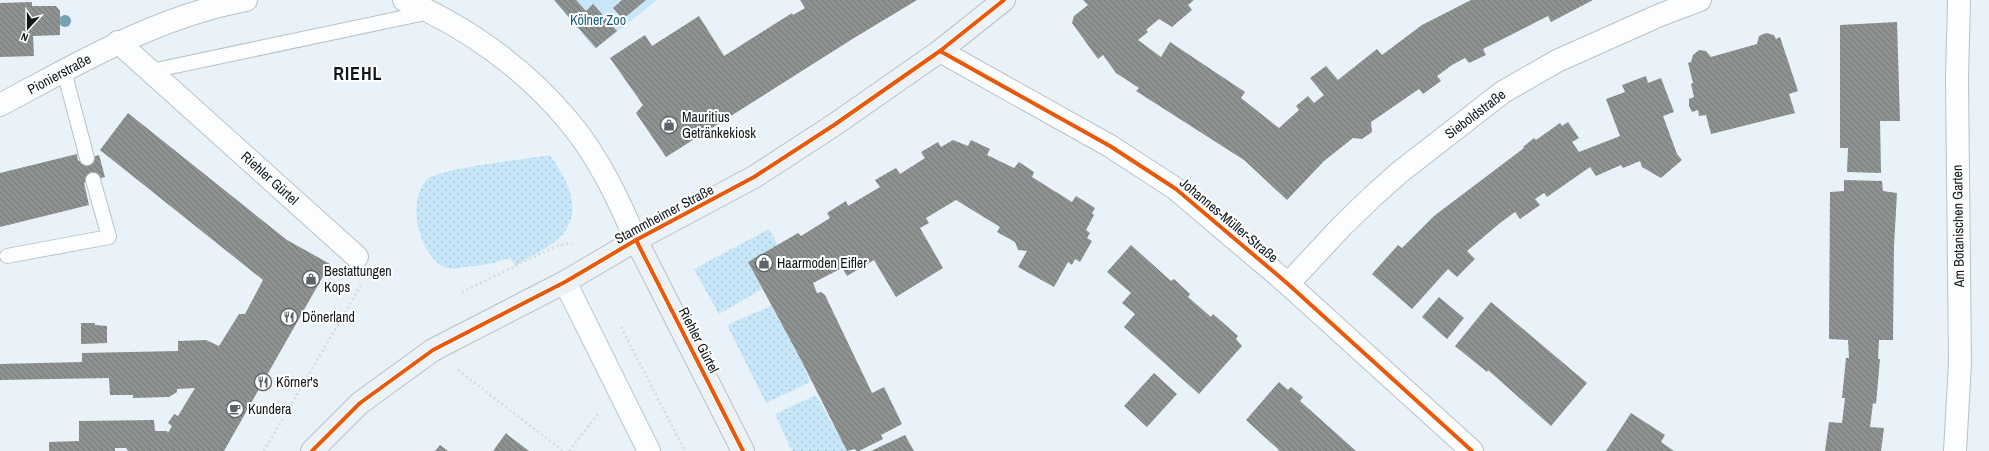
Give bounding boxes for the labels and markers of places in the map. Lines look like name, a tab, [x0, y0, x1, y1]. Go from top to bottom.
place label: Mauritius Getränkekiosk	[682, 108, 756, 142]
shop icon: Mauritius Getränkekiosk	[659, 115, 679, 135]
shop icon: Haarmoden Eifler	[754, 253, 774, 273]
place label: Haarmoden Eifler	[777, 254, 867, 272]
place label: Bestattungen Kops	[324, 262, 392, 296]
shop icon: Bestattungen Kops	[301, 269, 321, 289]
restaurant icon: Dönerland	[279, 307, 299, 327]
place label: Dönerland	[302, 308, 355, 326]
restaurant icon: Körner's	[253, 372, 273, 392]
place label: Körner's	[276, 373, 319, 391]
cafe icon: Kundera	[225, 399, 245, 419]
place label: Kundera	[248, 400, 292, 418]

